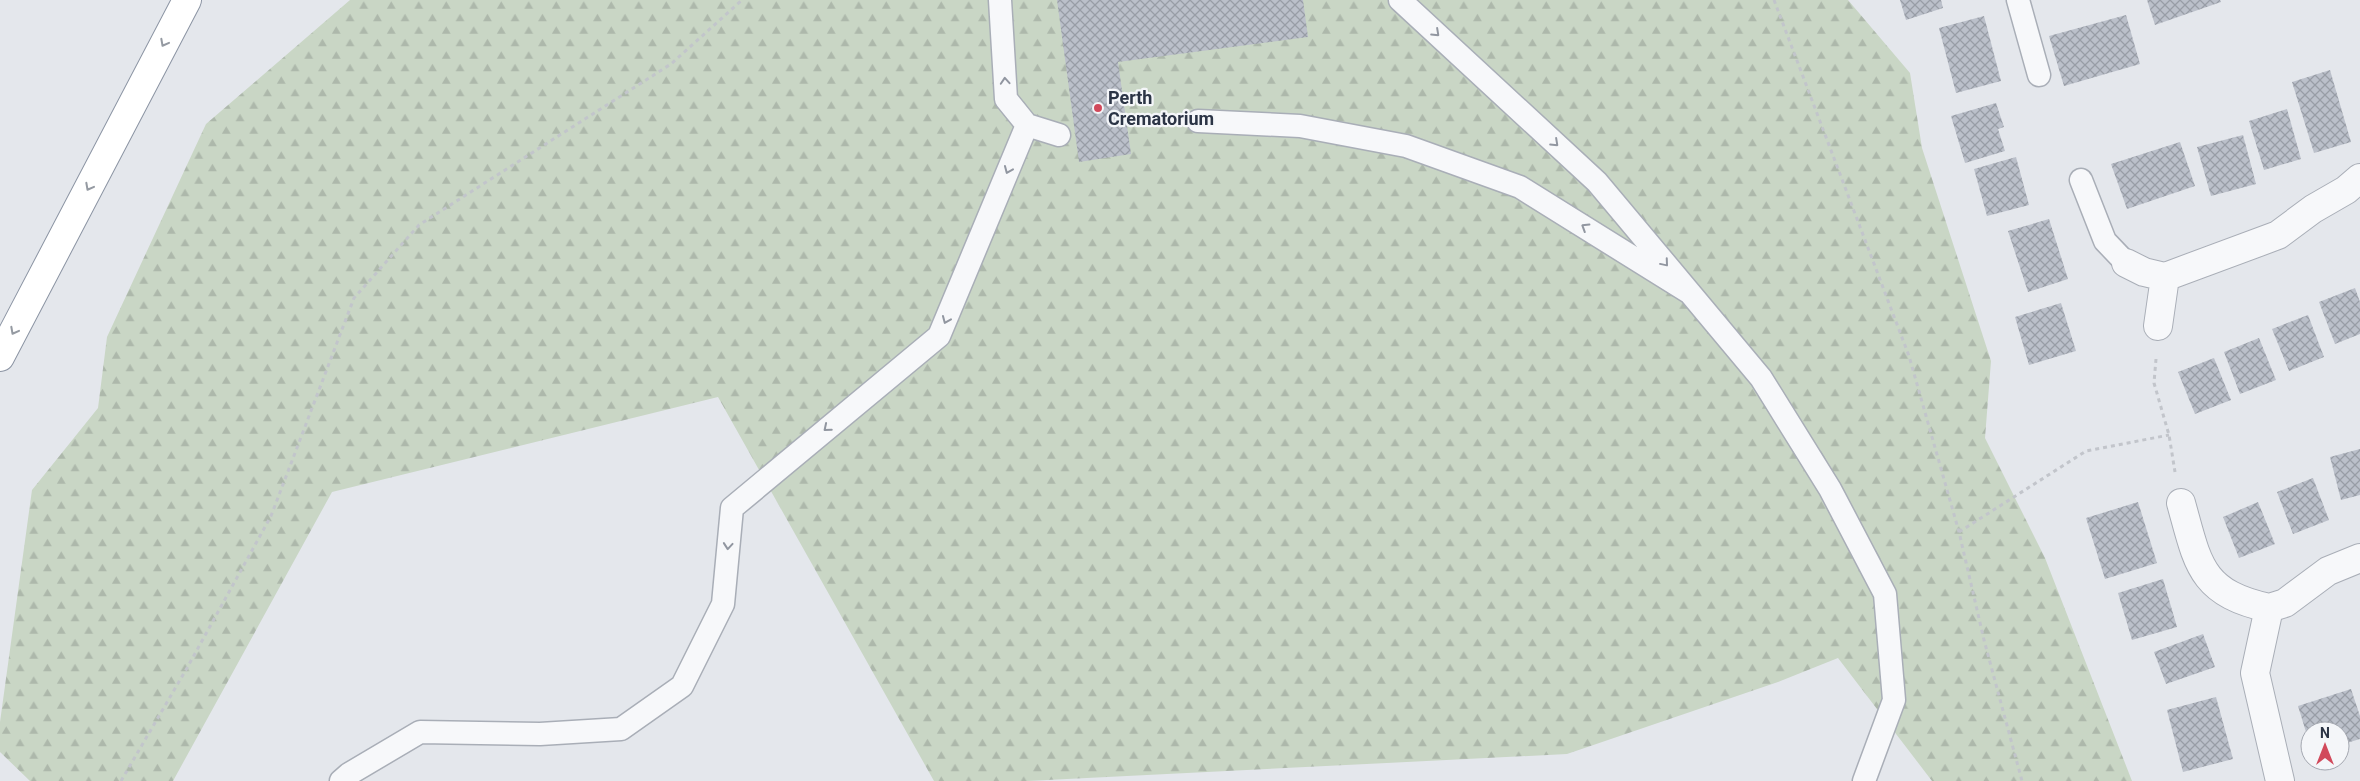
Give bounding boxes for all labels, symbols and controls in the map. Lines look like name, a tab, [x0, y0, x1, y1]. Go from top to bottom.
one-way arrow	[1431, 27, 1440, 36]
one-way arrow	[160, 38, 170, 47]
one-way arrow	[1000, 77, 1011, 85]
place label: Perth Crematorium	[1108, 87, 1214, 129]
marker: Perth Crematorium	[1092, 102, 1104, 114]
one-way arrow	[1550, 138, 1559, 147]
one-way arrow	[1004, 165, 1015, 174]
one-way arrow	[85, 182, 95, 191]
one-way arrow	[1581, 224, 1590, 234]
one-way arrow	[1659, 257, 1668, 266]
one-way arrow	[941, 315, 952, 324]
one-way arrow	[10, 326, 20, 335]
one-way arrow	[824, 423, 833, 431]
one-way arrow	[723, 542, 734, 550]
north arrow	[2300, 721, 2350, 771]
text: N	[2320, 725, 2330, 741]

